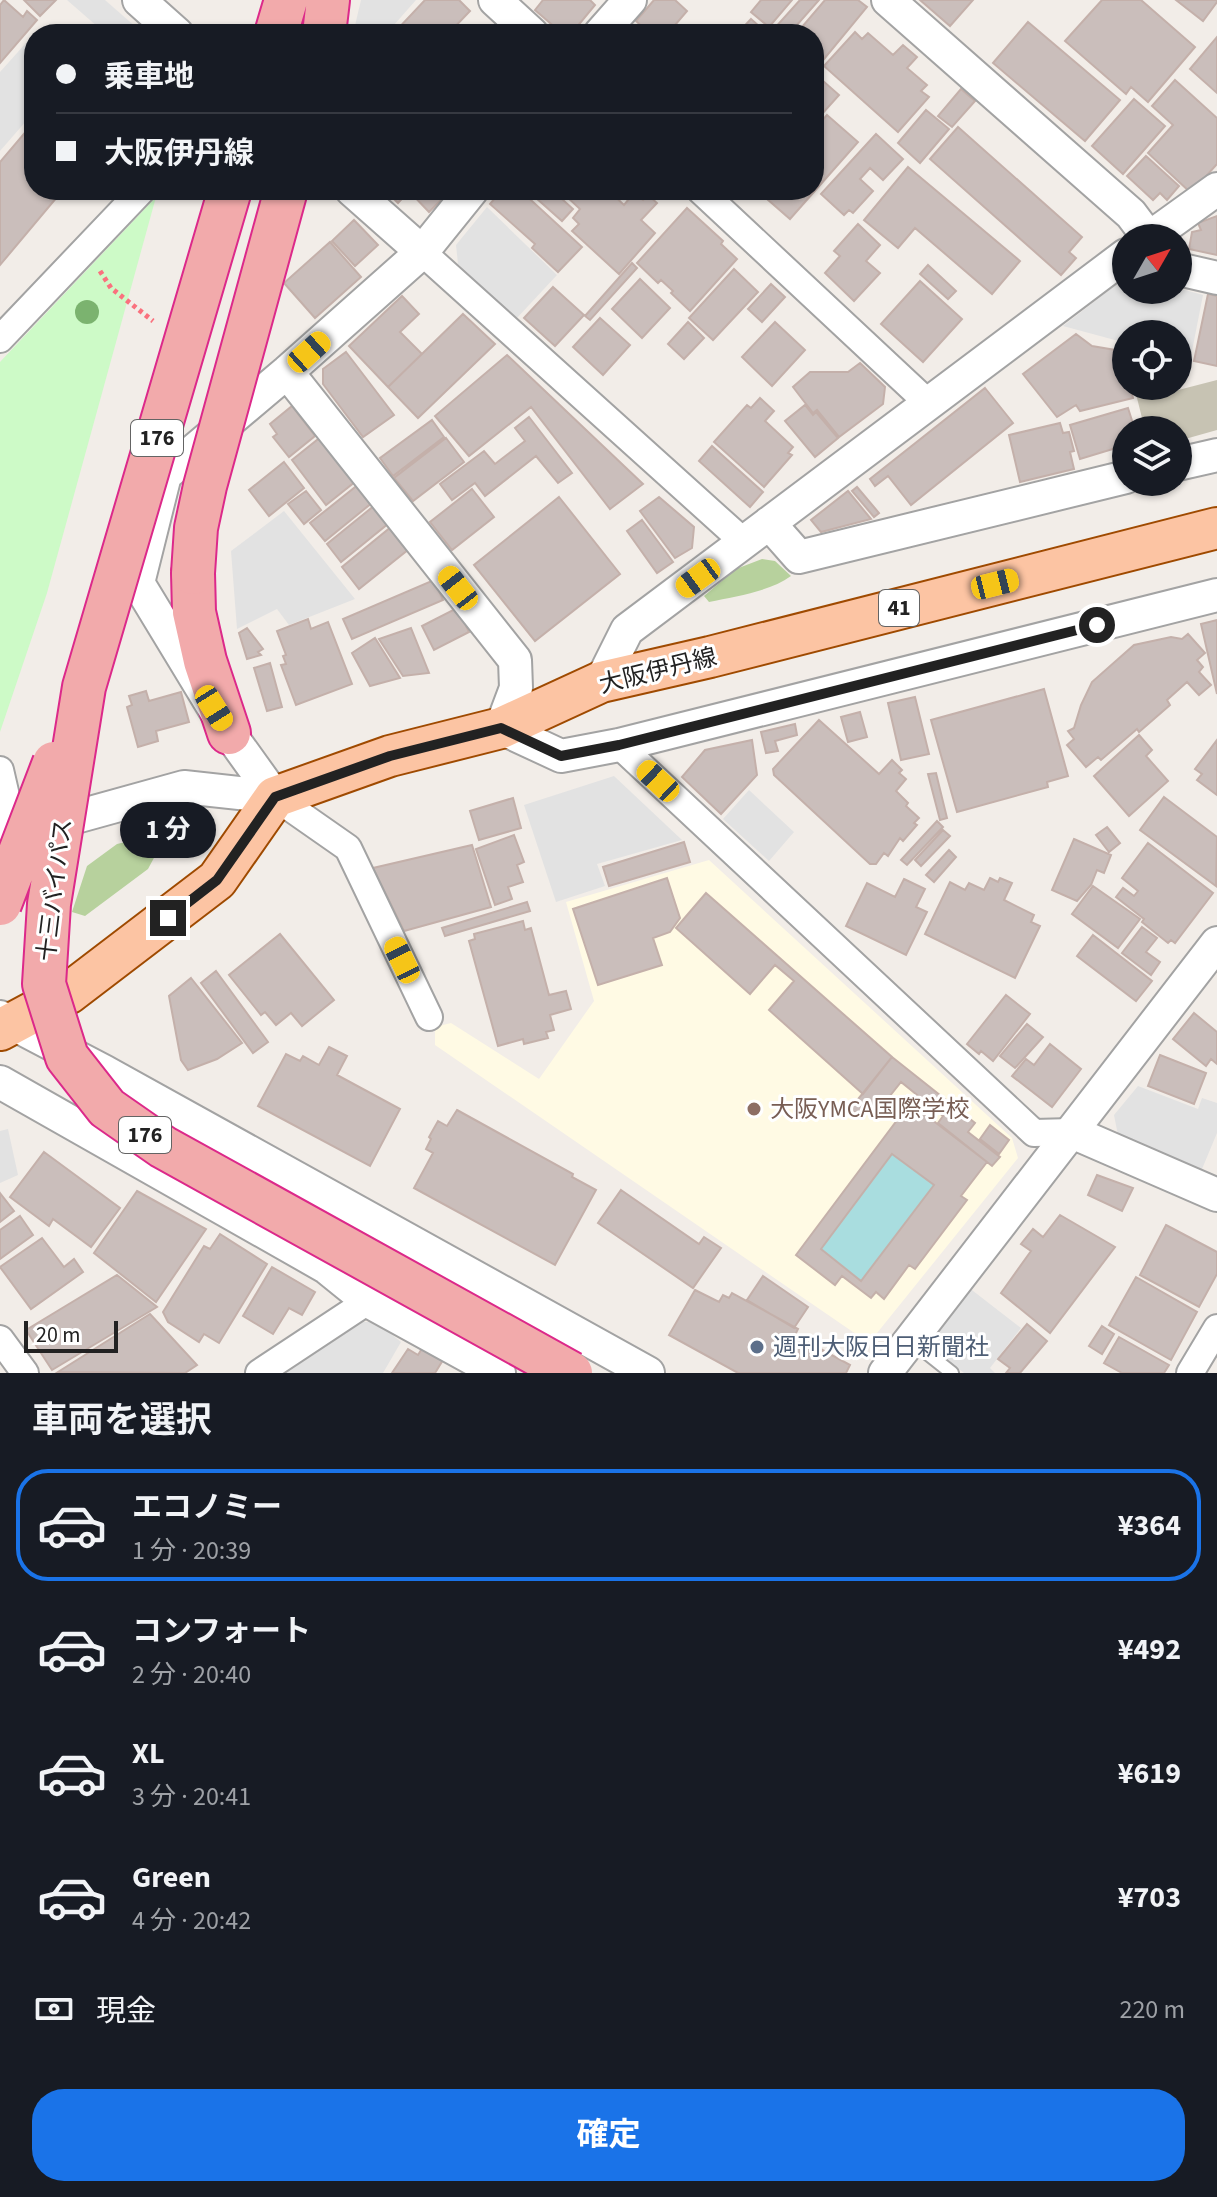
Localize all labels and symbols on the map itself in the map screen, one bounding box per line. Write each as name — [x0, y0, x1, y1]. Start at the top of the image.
north arrow — [1112, 224, 1192, 304]
car — [283, 327, 335, 377]
road number: 176 — [131, 420, 183, 456]
car — [672, 554, 724, 602]
car — [434, 562, 482, 614]
car — [969, 567, 1021, 601]
road number: 41 — [879, 590, 919, 626]
route start — [1079, 607, 1115, 643]
street label: 大阪伊丹線 — [596, 640, 720, 702]
car — [191, 681, 237, 735]
car — [632, 756, 684, 806]
callout: 1 分 — [120, 802, 216, 858]
street label: 十三バイパス — [29, 817, 81, 963]
route end — [150, 900, 186, 936]
car — [381, 933, 423, 987]
place label: 大阪YMCA国際学校 — [770, 1092, 970, 1127]
marker: 大阪YMCA国際学校 — [745, 1100, 763, 1118]
road number: 176 — [119, 1117, 171, 1153]
scale bar — [24, 1317, 118, 1353]
place label: 週刊大阪日日新聞社 — [773, 1330, 989, 1365]
marker: 週刊大阪日日新聞社 — [748, 1338, 766, 1356]

